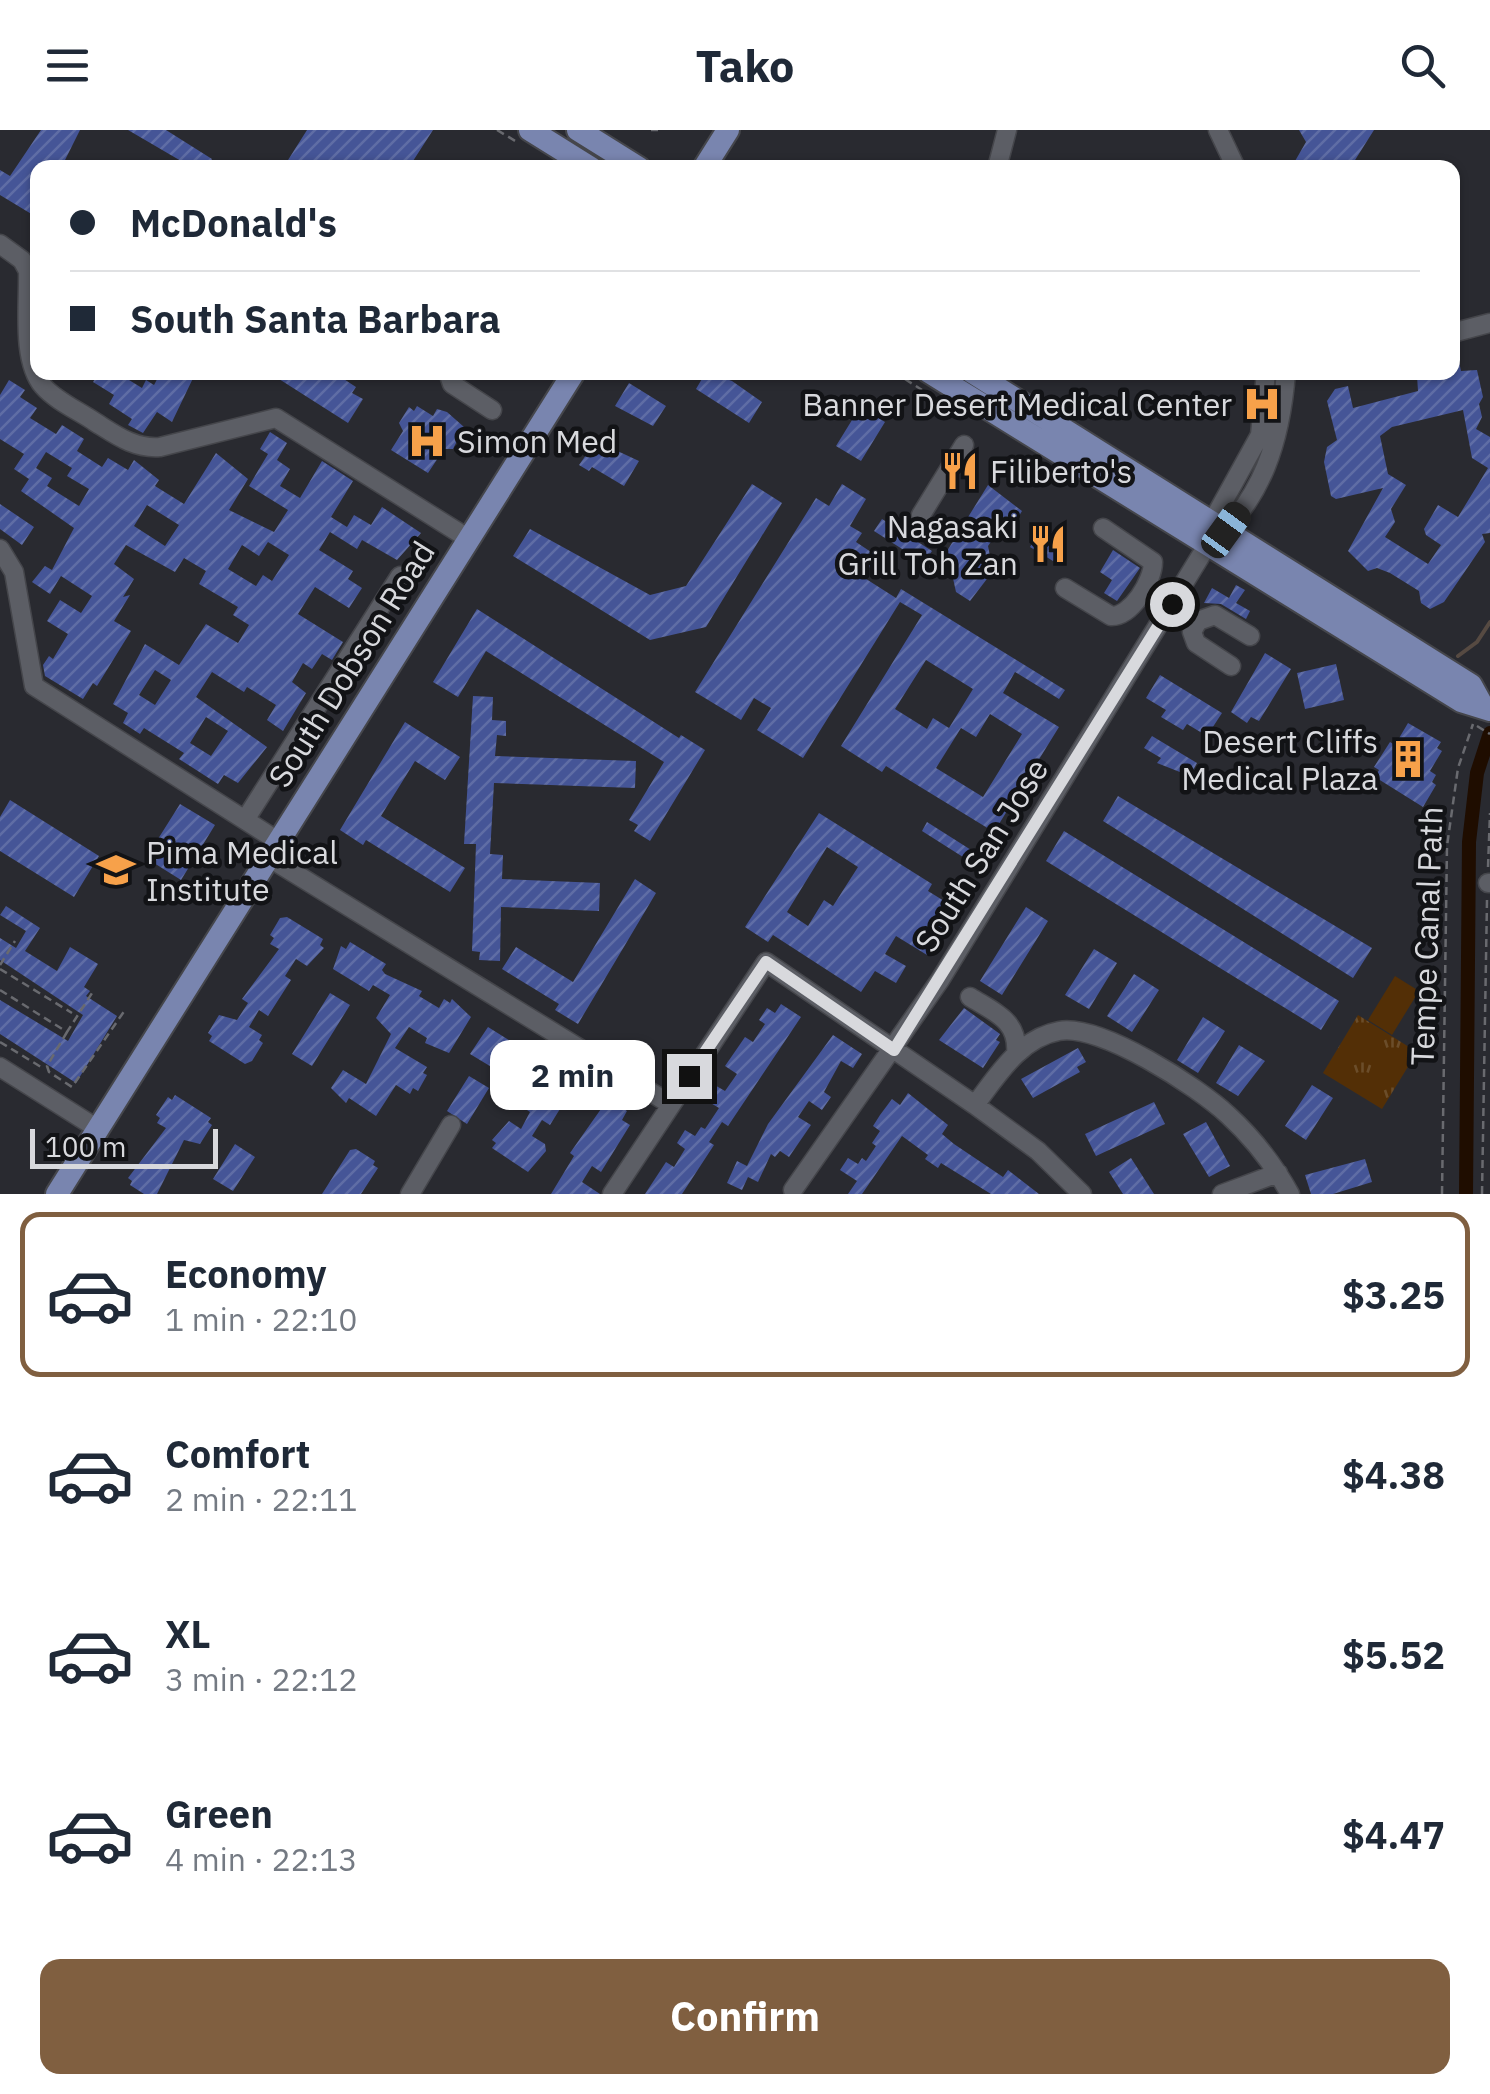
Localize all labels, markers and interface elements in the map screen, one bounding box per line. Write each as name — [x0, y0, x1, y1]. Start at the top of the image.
text: Tako — [696, 36, 794, 94]
icon: menu — [40, 38, 95, 93]
icon: search — [1395, 38, 1450, 93]
text: McDonald's — [130, 198, 337, 247]
text: South Santa Barbara — [130, 294, 501, 343]
place label: Banner Desert Medical Center — [802, 383, 1232, 425]
hospital icon: Banner Desert Medical Center — [1241, 383, 1283, 425]
hospital icon: Simon Med — [406, 420, 448, 462]
place label: Simon Med — [457, 420, 617, 462]
restaurant icon: Filiberto's — [939, 450, 981, 492]
place label: Filiberto's — [990, 450, 1132, 492]
car — [1196, 497, 1256, 563]
place label: Nagasaki Grill Toh Zan — [838, 505, 1018, 584]
restaurant icon: Nagasaki Grill Toh Zan — [1027, 523, 1069, 565]
street label: South Dobson Road — [258, 533, 444, 795]
route start — [1150, 582, 1195, 627]
place label: Desert Cliffs Medical Plaza — [1181, 720, 1378, 799]
building icon: Desert Cliffs Medical Plaza — [1387, 738, 1429, 780]
street label: South San Jose — [905, 750, 1057, 960]
street label: Tempe Canal Path — [1400, 806, 1452, 1066]
place label: Pima Medical Institute — [146, 831, 338, 910]
school or university icon: Pima Medical Institute — [95, 849, 137, 891]
callout: 2 min — [489, 1041, 654, 1111]
text: 2 min — [531, 1054, 614, 1096]
route end — [667, 1054, 712, 1099]
scale bar — [30, 1124, 218, 1168]
text: 100 m — [45, 1128, 126, 1165]
text: Economy — [165, 1249, 327, 1298]
icon: car — [45, 1250, 135, 1340]
text: $3.25 — [1342, 1270, 1445, 1319]
text: 1 min · 22:10 — [165, 1298, 358, 1340]
text: Comfort — [165, 1429, 310, 1478]
icon: car — [45, 1430, 135, 1520]
text: $4.38 — [1342, 1450, 1445, 1499]
text: 2 min · 22:11 — [165, 1478, 358, 1520]
text: XL — [165, 1609, 211, 1658]
icon: car — [45, 1610, 135, 1700]
text: $5.52 — [1342, 1630, 1445, 1679]
text: 3 min · 22:12 — [165, 1658, 358, 1700]
text: Green — [165, 1789, 273, 1838]
icon: car — [45, 1790, 135, 1880]
text: $4.47 — [1342, 1810, 1445, 1859]
text: 4 min · 22:13 — [165, 1838, 358, 1880]
button: Confirm — [40, 1959, 1450, 2074]

